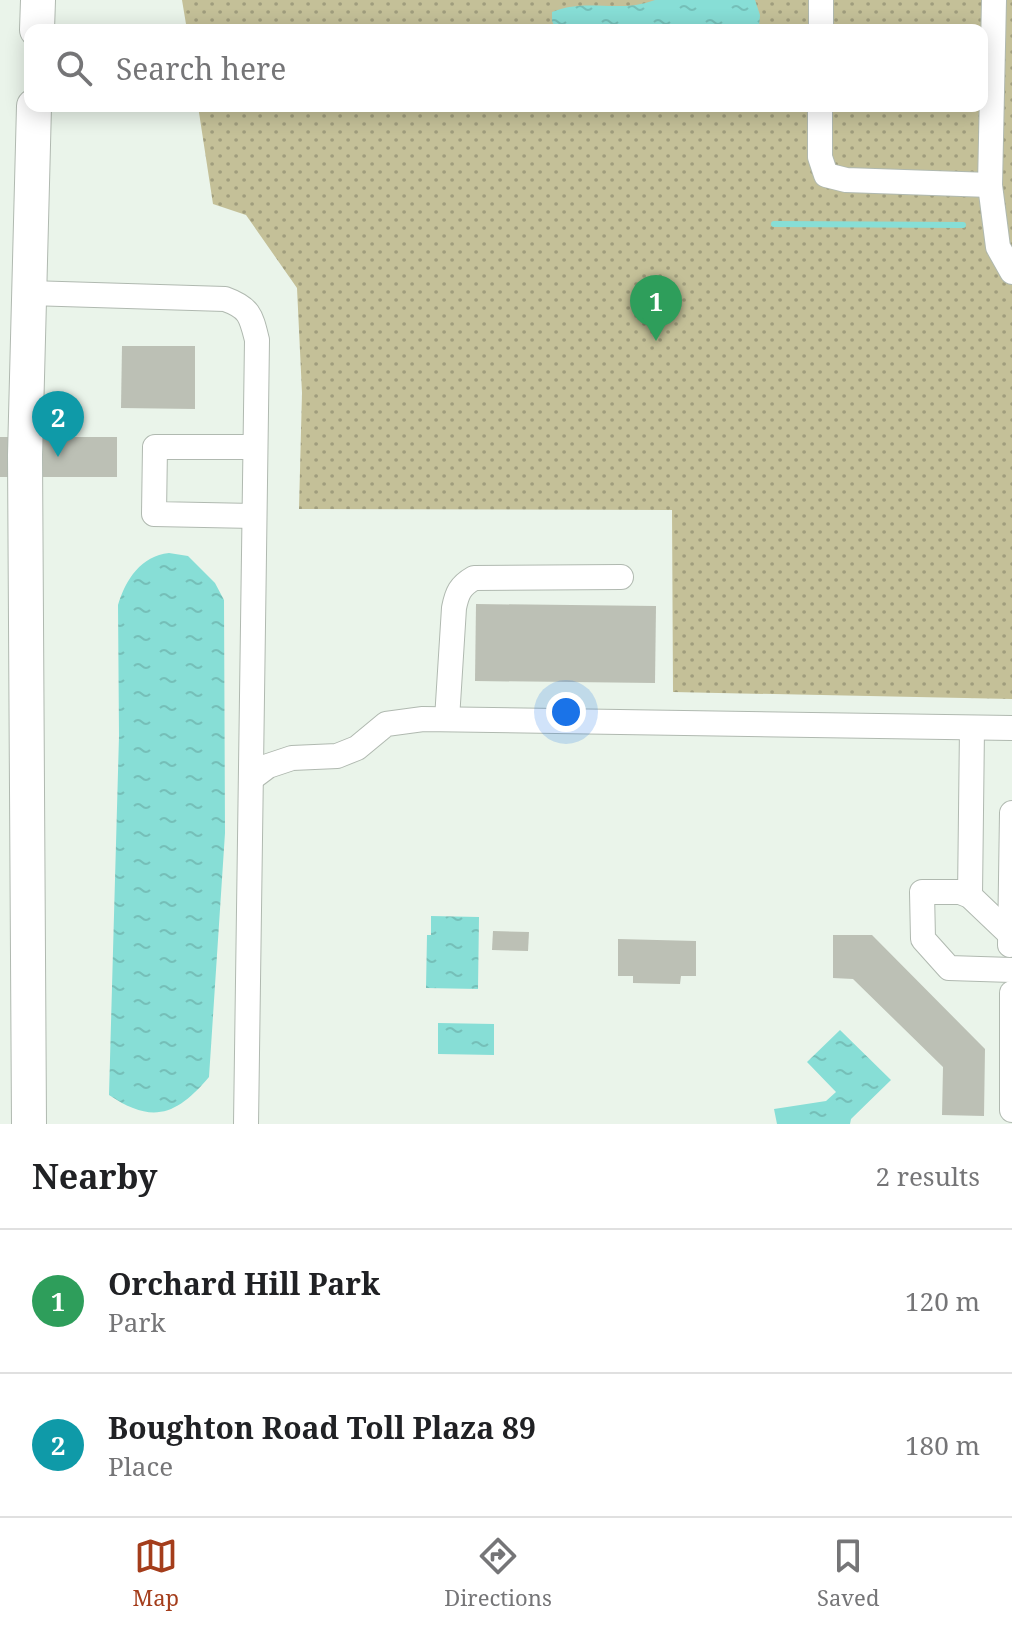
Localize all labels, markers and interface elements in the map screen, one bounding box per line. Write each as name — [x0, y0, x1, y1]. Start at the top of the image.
search box — [24, 24, 988, 112]
icon: search — [52, 46, 96, 90]
text: Search here — [116, 48, 286, 89]
pin: 1 — [630, 275, 682, 341]
pin: 2 — [32, 391, 84, 457]
your location — [546, 692, 586, 732]
text: Nearby — [32, 1153, 158, 1199]
text: 2 results — [875, 1158, 980, 1194]
text: Orchard Hill Park — [108, 1263, 380, 1304]
text: 1 — [51, 1283, 65, 1319]
text: 120 m — [905, 1283, 980, 1319]
text: Park — [108, 1304, 166, 1340]
text: Boughton Road Toll Plaza 89 — [108, 1407, 536, 1448]
text: 2 — [51, 1427, 65, 1463]
text: 180 m — [905, 1427, 980, 1463]
text: Place — [108, 1448, 173, 1484]
tab: Map — [133, 1534, 179, 1612]
tab: Directions — [444, 1534, 552, 1612]
tab: Saved — [817, 1534, 879, 1612]

